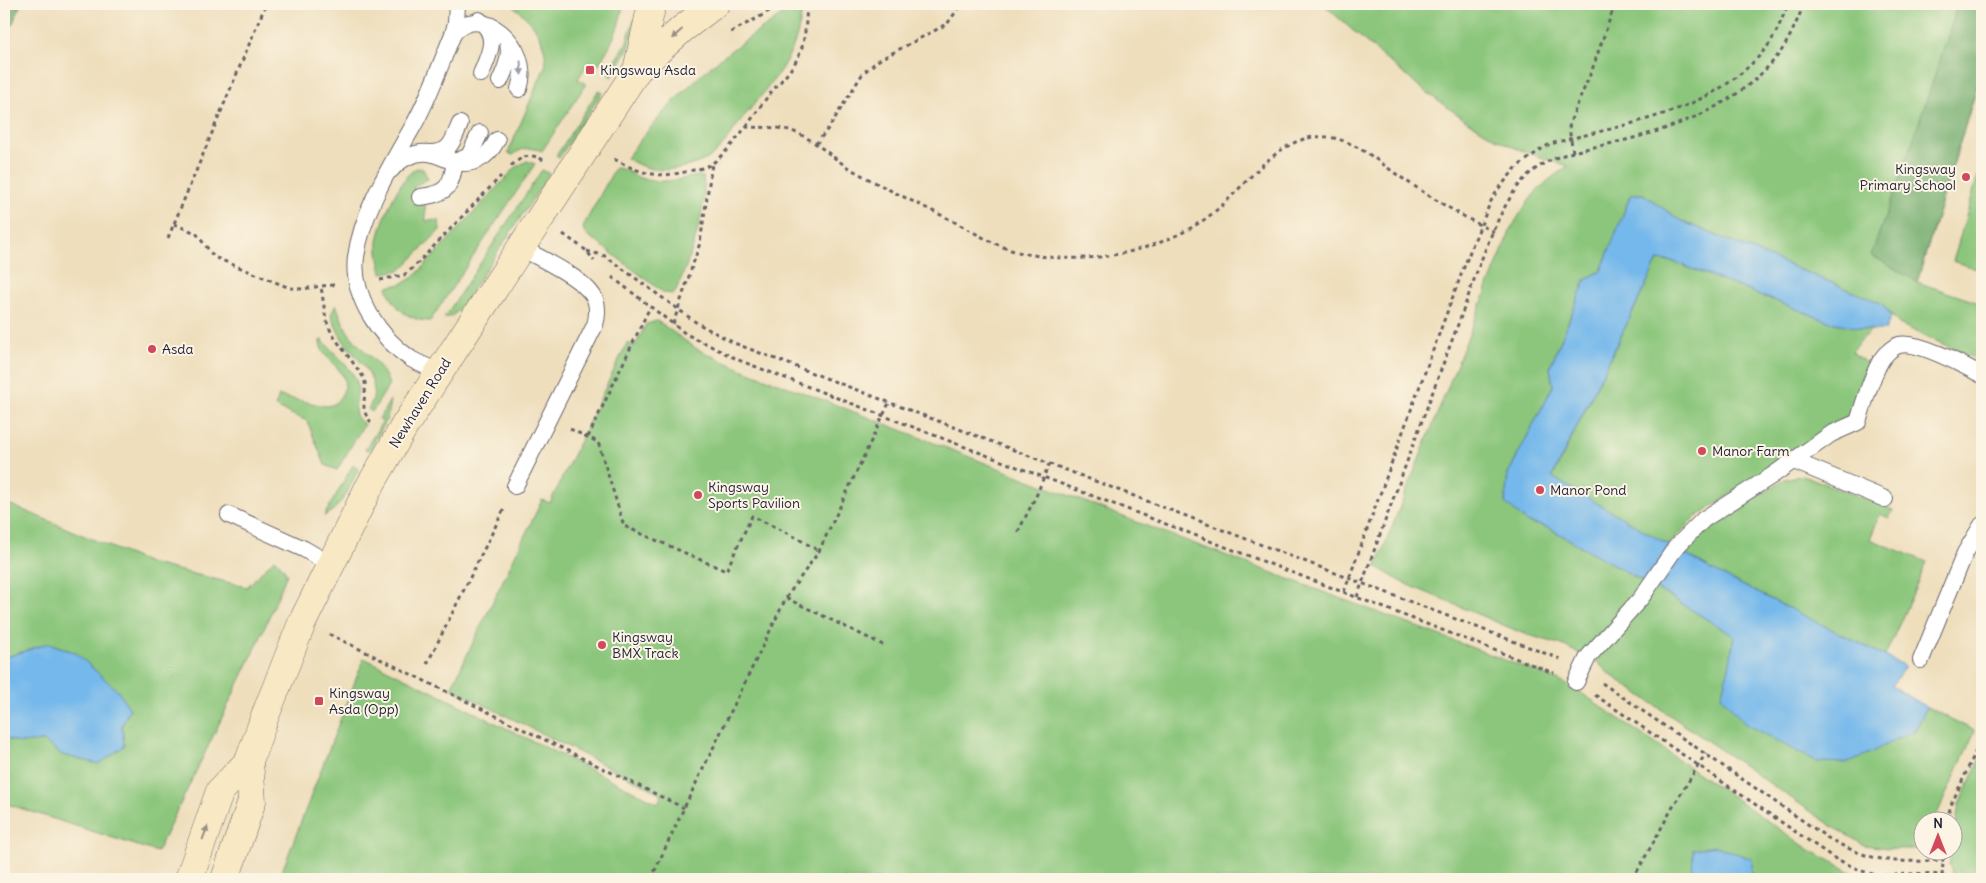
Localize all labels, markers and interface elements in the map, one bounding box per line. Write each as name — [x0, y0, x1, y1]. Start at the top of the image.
one-way arrow — [671, 28, 683, 40]
one-way arrow — [517, 61, 525, 77]
place label: Kingsway Asda — [600, 61, 696, 79]
marker: Kingsway Asda — [584, 64, 596, 76]
place label: Kingsway Primary School — [1860, 160, 1956, 194]
marker: Kingsway Primary School — [1960, 171, 1972, 183]
place label: Asda — [162, 340, 194, 358]
marker: Asda — [146, 343, 158, 355]
street label: Newhaven Road — [385, 355, 455, 451]
place label: Manor Farm — [1712, 442, 1790, 460]
marker: Manor Farm — [1696, 445, 1708, 457]
place label: Kingsway Sports Pavilion — [708, 478, 800, 512]
place label: Manor Pond — [1550, 481, 1627, 499]
marker: Manor Pond — [1534, 484, 1546, 496]
marker: Kingsway Sports Pavilion — [692, 489, 704, 501]
place label: Kingsway BMX Track — [612, 628, 679, 662]
marker: Kingsway BMX Track — [596, 639, 608, 651]
place label: Kingsway Asda (Opp) — [329, 684, 398, 718]
marker: Kingsway Asda (Opp) — [313, 695, 325, 707]
north arrow — [1914, 810, 1964, 860]
text: N — [1933, 814, 1943, 832]
one-way arrow — [201, 825, 209, 840]

